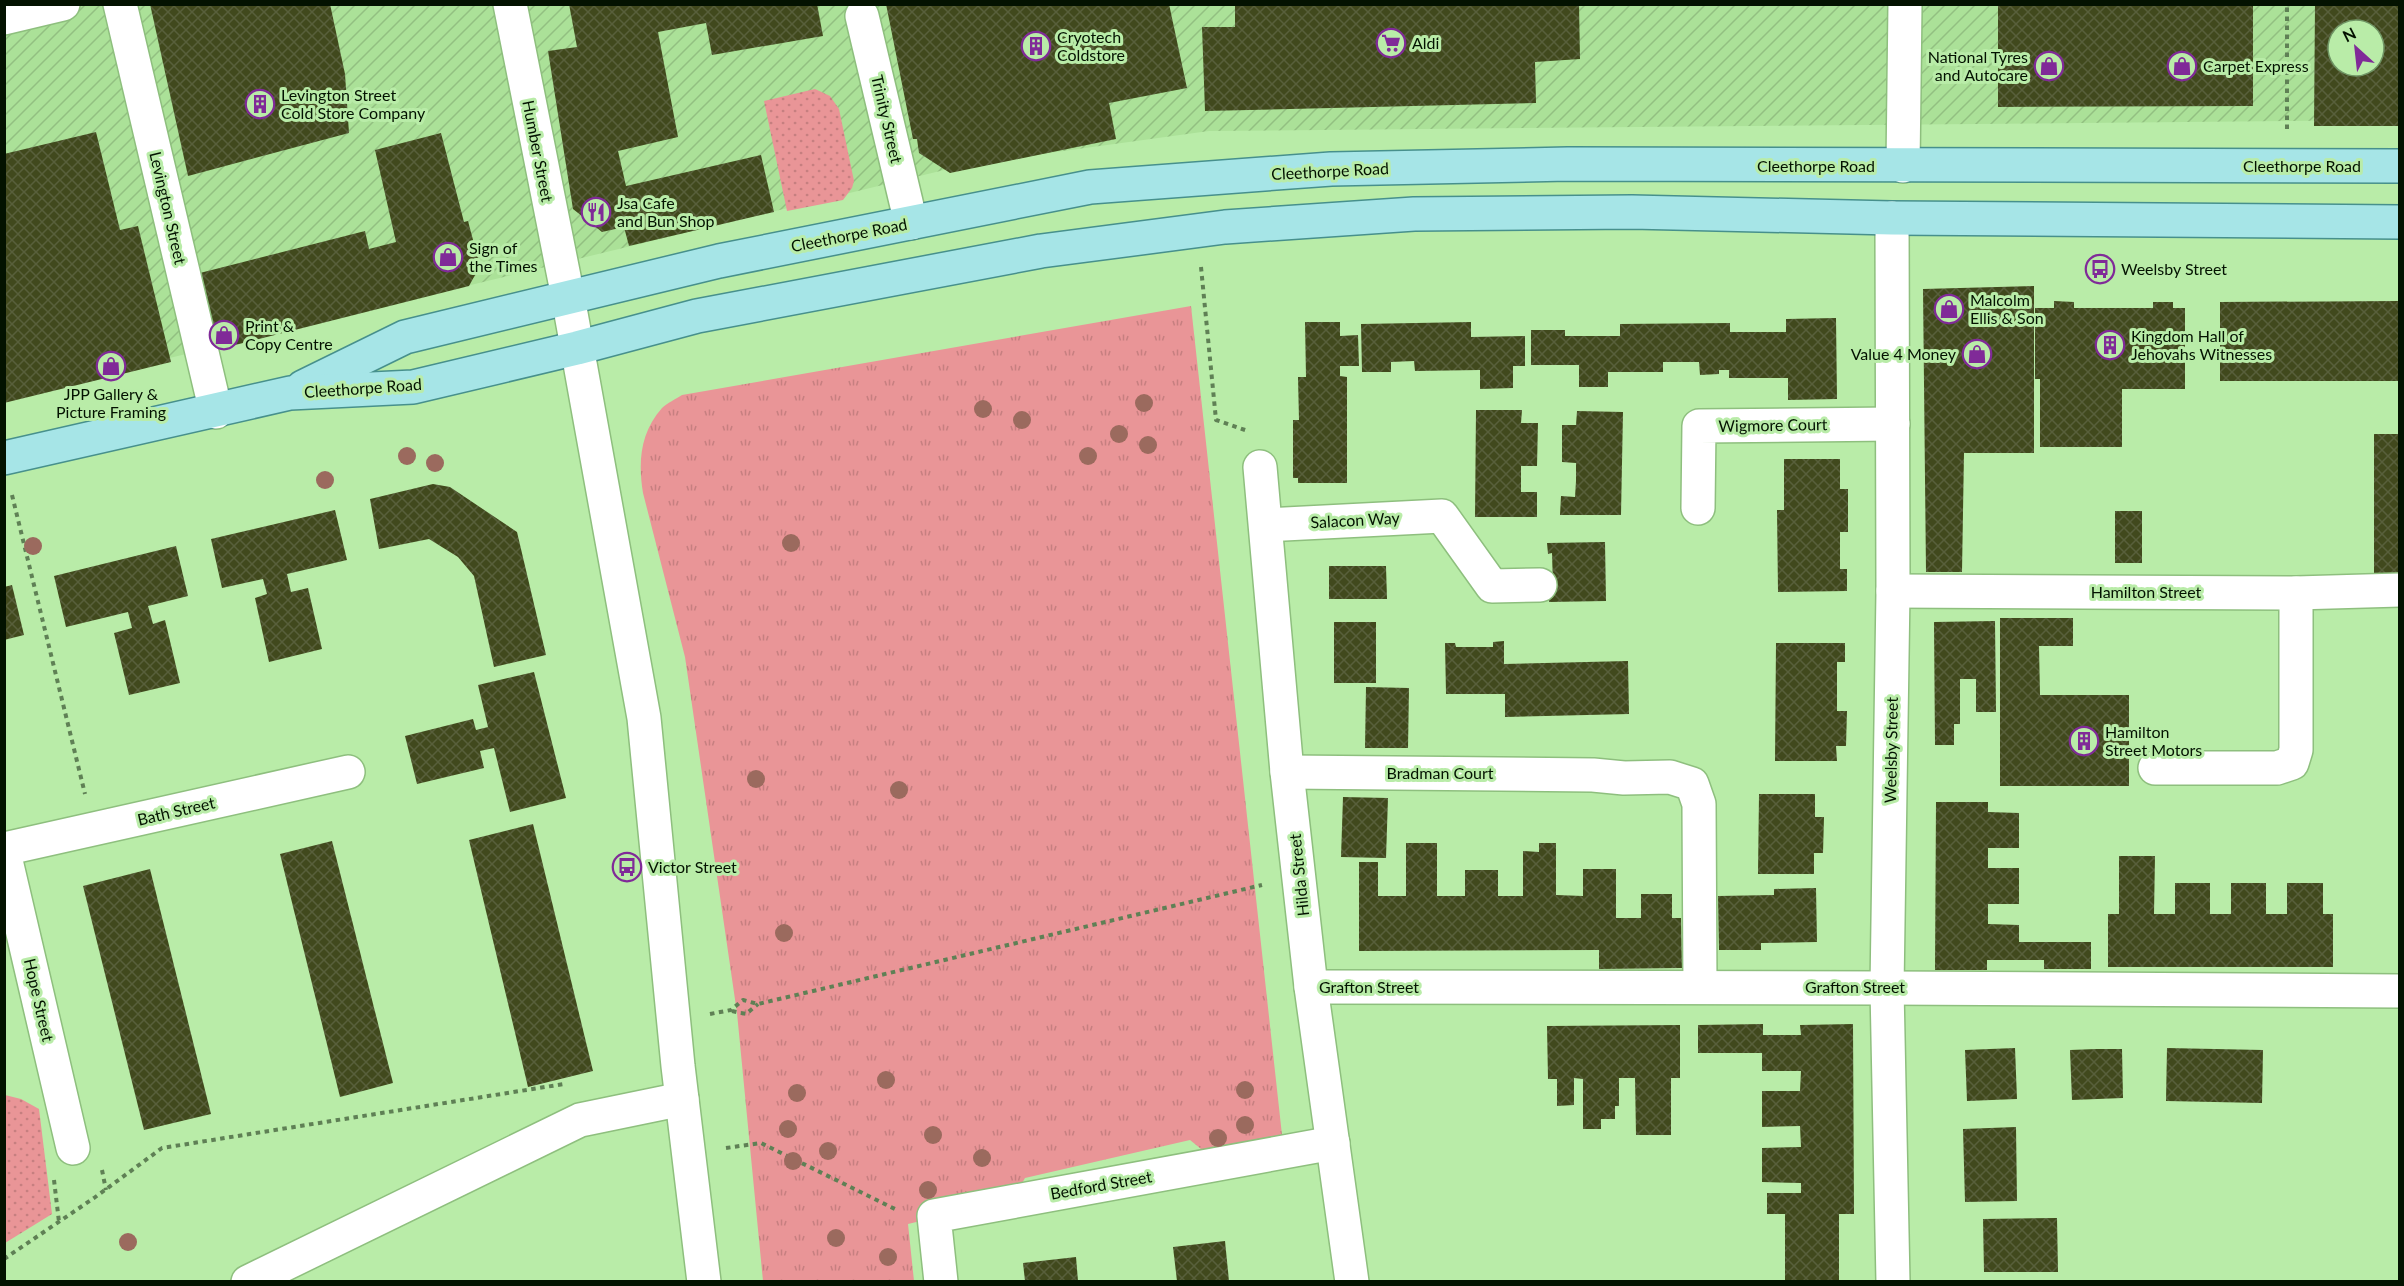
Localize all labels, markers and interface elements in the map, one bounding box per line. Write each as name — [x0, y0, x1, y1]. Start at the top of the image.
north arrow — [2326, 18, 2386, 78]
text: N — [2339, 23, 2359, 45]
place label: Cryotech Coldstore — [1057, 27, 1125, 64]
supermarket icon: Aldi — [1375, 27, 1407, 59]
building icon: Cryotech Coldstore — [1020, 30, 1052, 62]
place label: Aldi — [1412, 33, 1439, 52]
place label: National Tyres and Autocare — [1928, 47, 2028, 84]
shop icon: National Tyres and Autocare — [2033, 50, 2065, 82]
shop icon: Carpet Express — [2166, 50, 2198, 82]
place label: Carpet Express — [2203, 56, 2309, 75]
street label: Trinity Street — [868, 73, 907, 165]
place label: Levington Street Cold Store Company — [281, 85, 426, 122]
building icon: Levington Street Cold Store Company — [244, 88, 276, 120]
street label: Humber Street — [519, 98, 558, 204]
street label: Levington Street — [146, 150, 191, 266]
street label: Cleethorpe Road — [1757, 156, 1875, 175]
street label: Cleethorpe Road — [2243, 156, 2361, 175]
street label: Cleethorpe Road — [1271, 158, 1389, 183]
place label: Jsa Cafe and Bun Shop — [617, 193, 715, 230]
restaurant icon: Jsa Cafe and Bun Shop — [580, 196, 612, 228]
street label: Cleethorpe Road — [789, 214, 909, 255]
place label: Sign of the Times — [469, 238, 538, 275]
shop icon: Sign of the Times — [432, 241, 464, 273]
bus stop icon: Weelsby Street — [2084, 253, 2116, 285]
place label: Weelsby Street — [2121, 259, 2227, 278]
place label: Malcolm Ellis & Son — [1970, 290, 2044, 327]
shop icon: Malcolm Ellis & Son — [1933, 293, 1965, 325]
place label: Print & Copy Centre — [245, 316, 333, 353]
shop icon: Print & Copy Centre — [208, 319, 240, 351]
place label: Kingdom Hall of Jehovahs Witnesses — [2131, 326, 2272, 363]
building icon: Kingdom Hall of Jehovahs Witnesses — [2094, 329, 2126, 361]
shop icon: Value 4 Money — [1961, 338, 1993, 370]
place label: Value 4 Money — [1851, 344, 1957, 363]
shop icon: JPP Gallery & Picture Framing — [95, 350, 127, 382]
street label: Cleethorpe Road — [304, 374, 422, 401]
place label: JPP Gallery & Picture Framing — [56, 384, 166, 421]
street label: Wigmore Court — [1718, 414, 1828, 435]
street label: Salacon Way — [1310, 508, 1401, 531]
street label: Hamilton Street — [2091, 582, 2202, 601]
street label: Weelsby Street — [1880, 697, 1901, 803]
place label: Hamilton Street Motors — [2105, 722, 2202, 759]
building icon: Hamilton Street Motors — [2068, 725, 2100, 757]
street label: Bradman Court — [1387, 763, 1494, 782]
street label: Bath Street — [135, 792, 217, 829]
street label: Hilda Street — [1285, 833, 1312, 917]
bus stop icon: Victor Street — [611, 851, 643, 883]
place label: Victor Street — [648, 857, 737, 876]
street label: Hope Street — [21, 956, 58, 1044]
street label: Grafton Street — [1319, 977, 1419, 996]
street label: Grafton Street — [1805, 977, 1905, 996]
street label: Bedford Street — [1049, 1166, 1153, 1203]

